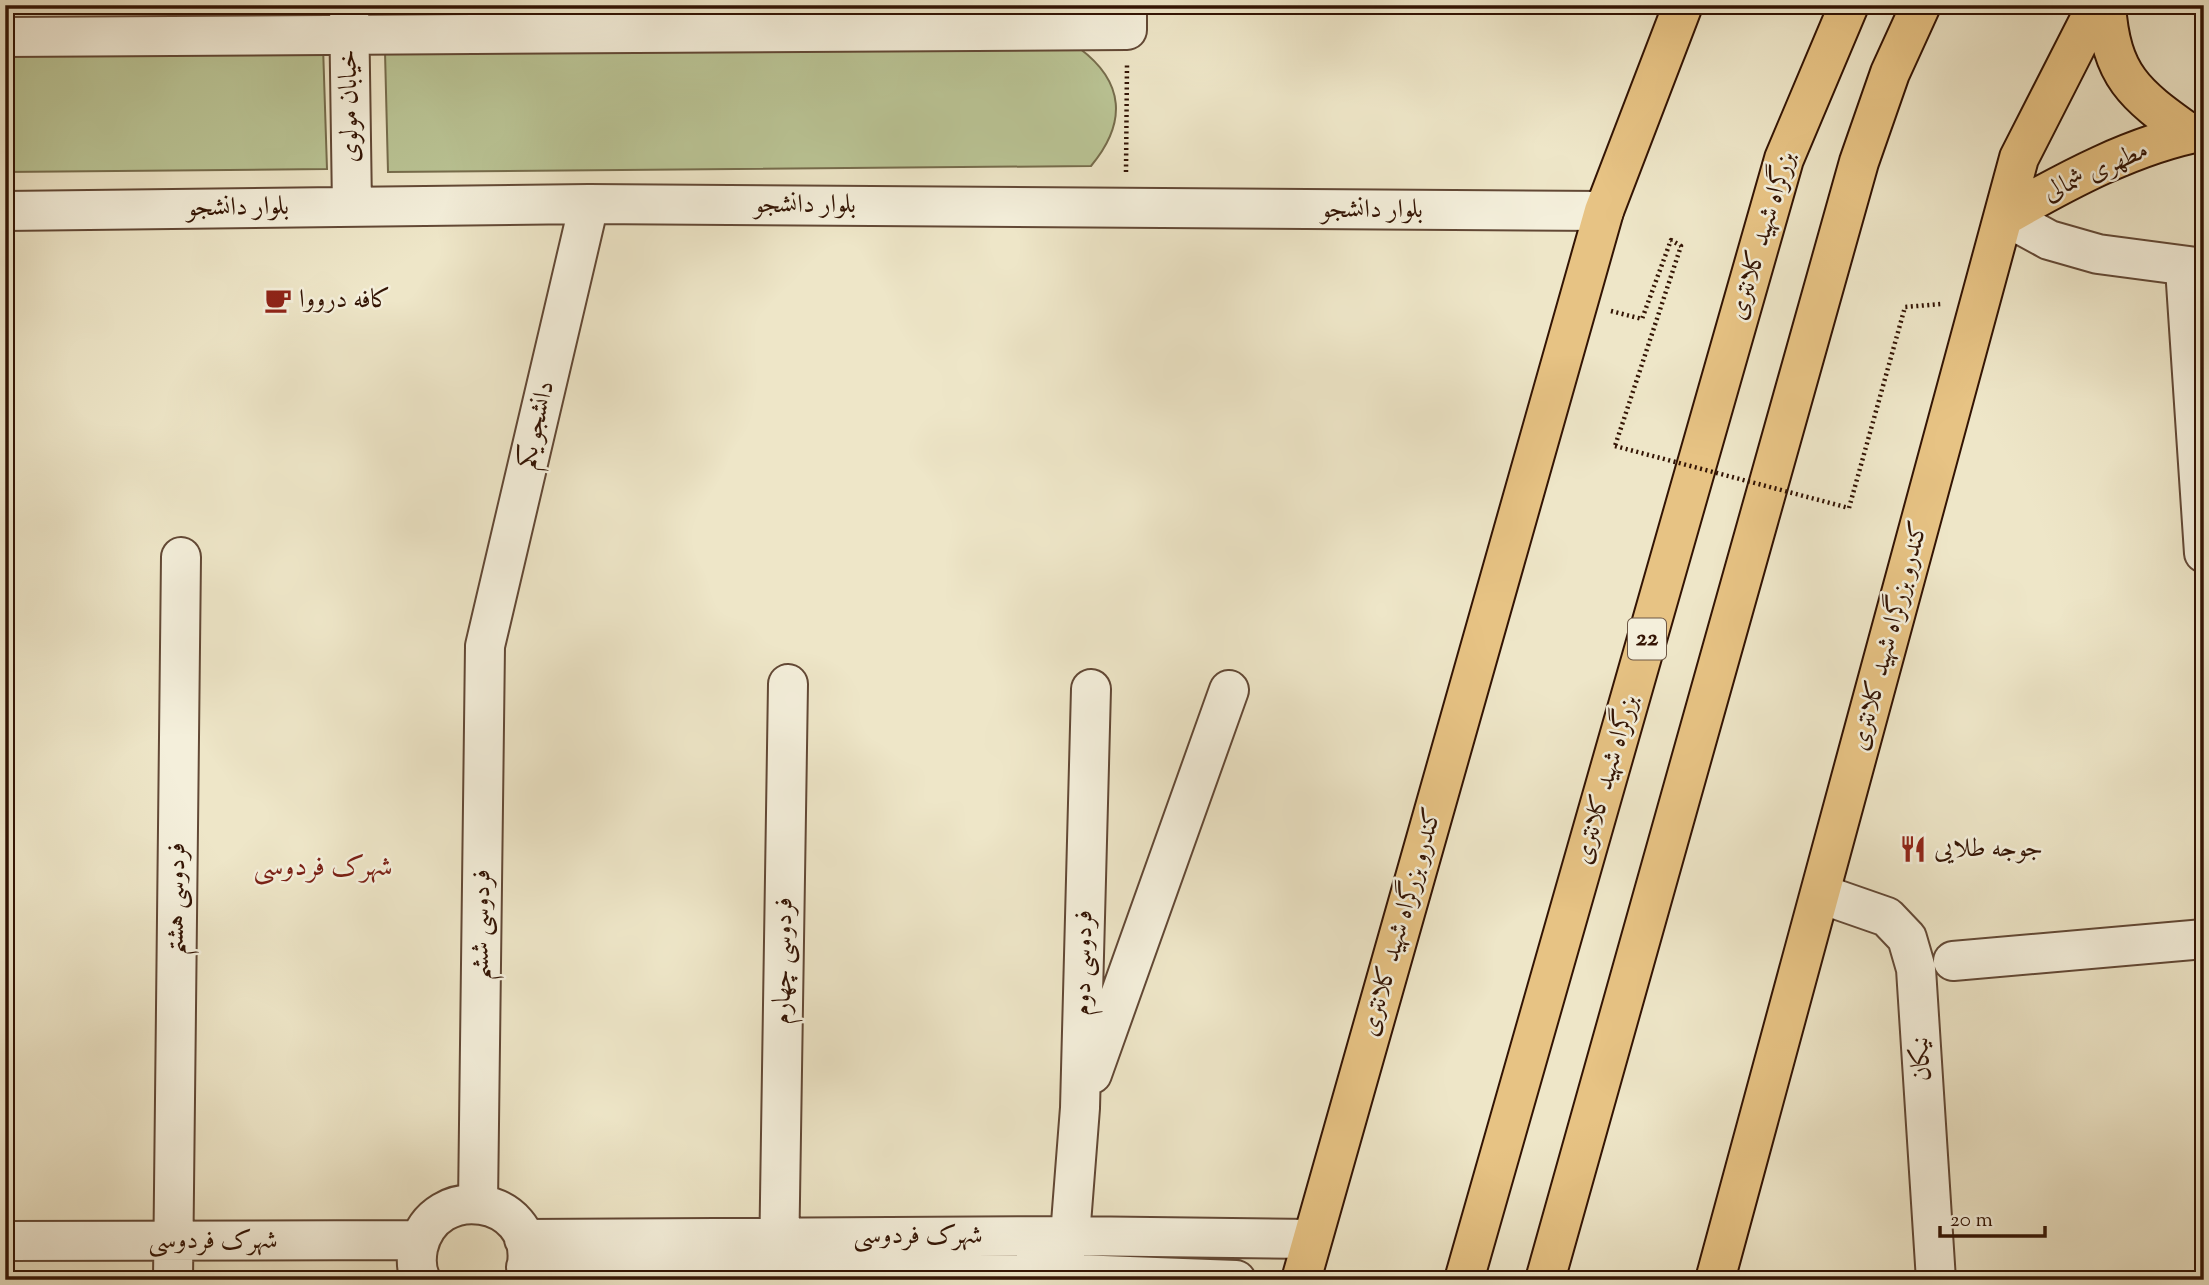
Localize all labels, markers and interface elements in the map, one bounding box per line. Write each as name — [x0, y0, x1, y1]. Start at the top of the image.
street label: خیابان مولوی — [331, 49, 369, 163]
street label: مطهری شمالی — [2037, 132, 2155, 212]
street label: بزرگراه شهید کلانتری — [1719, 147, 1806, 325]
street label: بلوار دانشجو — [751, 187, 856, 224]
street label: بلوار دانشجو — [184, 189, 289, 227]
street label: بلوار دانشجو — [1318, 192, 1423, 229]
place label: کافه درووا — [299, 282, 391, 319]
cafe icon: کافه درووا — [263, 285, 293, 315]
street label: دانشجو یکم — [509, 377, 569, 473]
street label: کندرو بزرگراه شهید کلانتری — [1841, 517, 1938, 755]
road number: 22 — [1628, 618, 1666, 660]
street label: بزرگراه شهید کلانتری — [1564, 690, 1649, 869]
street label: کندرو بزرگراه شهید کلانتری — [1351, 803, 1452, 1041]
place label: جوجه طلایی — [1934, 831, 2043, 868]
restaurant icon: جوجه طلایی — [1898, 834, 1928, 864]
street label: فردوسی هشتم — [158, 842, 201, 956]
district label: شهرک فردوسی — [253, 848, 393, 888]
street label: فردوسی ششم — [463, 869, 506, 981]
street label: فردوسی چهارم — [764, 897, 806, 1025]
street label: فردوسی دوم — [1065, 910, 1105, 1016]
street label: نیکان — [1902, 1035, 1942, 1083]
scale bar — [1940, 1194, 2044, 1238]
text: 20 m — [1950, 1206, 1993, 1236]
street label: شهرک فردوسی — [853, 1218, 983, 1255]
street label: شهرک فردوسی — [148, 1223, 278, 1260]

